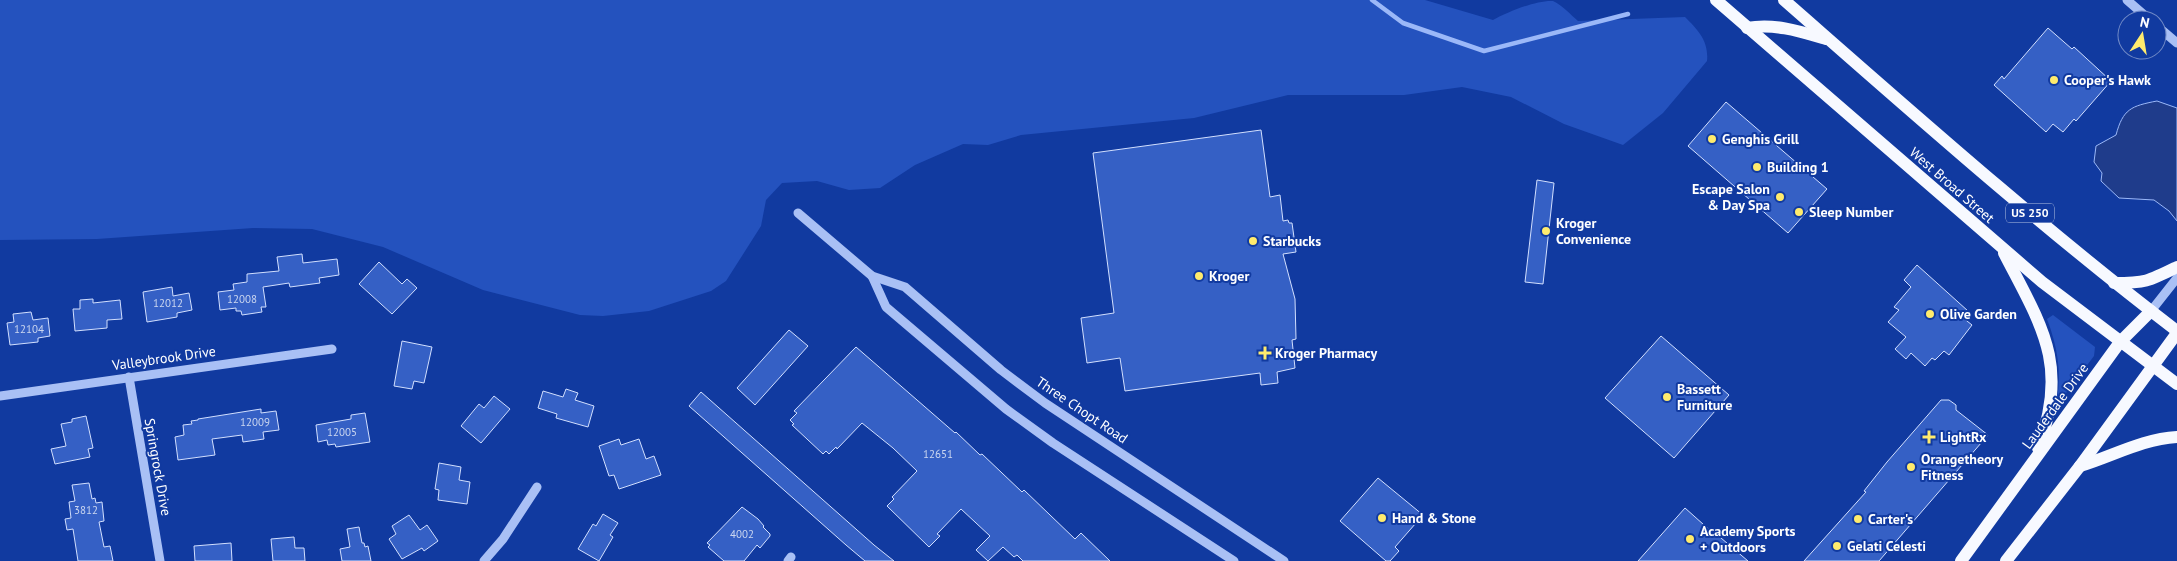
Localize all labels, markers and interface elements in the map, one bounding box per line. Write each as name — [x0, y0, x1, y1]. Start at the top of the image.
north arrow — [2117, 10, 2167, 60]
text: N — [2138, 13, 2151, 32]
place label: Cooper's Hawk — [2064, 71, 2151, 89]
marker: Cooper's Hawk — [2048, 74, 2060, 86]
place label: Genghis Grill — [1722, 130, 1800, 148]
marker: Genghis Grill — [1706, 133, 1718, 145]
street label: West Broad Street — [1906, 143, 1998, 227]
place label: Building 1 — [1767, 158, 1829, 176]
marker: Building 1 — [1751, 161, 1763, 173]
place label: Escape Salon & Day Spa — [1692, 180, 1770, 214]
marker: Escape Salon & Day Spa — [1774, 191, 1786, 203]
place label: Sleep Number — [1809, 203, 1893, 221]
road number: US 250 — [2006, 204, 2054, 222]
marker: Sleep Number — [1793, 206, 1805, 218]
place label: Kroger Convenience — [1556, 214, 1631, 248]
marker: Kroger Convenience — [1540, 225, 1552, 237]
place label: Starbucks — [1263, 232, 1321, 250]
marker: Starbucks — [1247, 235, 1259, 247]
place label: Kroger — [1209, 267, 1249, 285]
marker: Kroger — [1193, 270, 1205, 282]
house number: 12008 — [227, 292, 257, 306]
house number: 12012 — [153, 296, 183, 310]
place label: Olive Garden — [1940, 305, 2017, 323]
marker: Olive Garden — [1924, 308, 1936, 320]
house number: 12104 — [14, 322, 44, 336]
street label: Valleybrook Drive — [110, 342, 217, 374]
place label: Kroger Pharmacy — [1275, 344, 1377, 362]
marker: Kroger Pharmacy — [1259, 347, 1271, 359]
street label: Lauderdale Drive — [2018, 360, 2092, 452]
street label: Three Chopt Road — [1033, 373, 1131, 447]
place label: Bassett Furniture — [1677, 380, 1732, 414]
marker: Bassett Furniture — [1661, 391, 1673, 403]
house number: 12009 — [240, 415, 270, 429]
street label: Springrock Drive — [141, 417, 175, 517]
house number: 12005 — [327, 425, 357, 439]
place label: LightRx — [1940, 428, 1987, 446]
marker: LightRx — [1922, 430, 1936, 444]
house number: 12651 — [923, 447, 953, 461]
place label: Orangetheory Fitness — [1921, 450, 2003, 484]
marker: Orangetheory Fitness — [1905, 461, 1917, 473]
house number: 3812 — [74, 503, 98, 517]
place label: Hand & Stone — [1392, 509, 1476, 527]
place label: Carter's — [1868, 510, 1913, 528]
marker: Hand & Stone — [1376, 512, 1388, 524]
marker: Carter's — [1852, 513, 1864, 525]
place label: Academy Sports + Outdoors — [1700, 522, 1796, 556]
house number: 4002 — [730, 527, 754, 541]
marker: Academy Sports + Outdoors — [1684, 533, 1696, 545]
place label: Gelati Celesti — [1847, 537, 1926, 555]
marker: Gelati Celesti — [1831, 540, 1843, 552]

